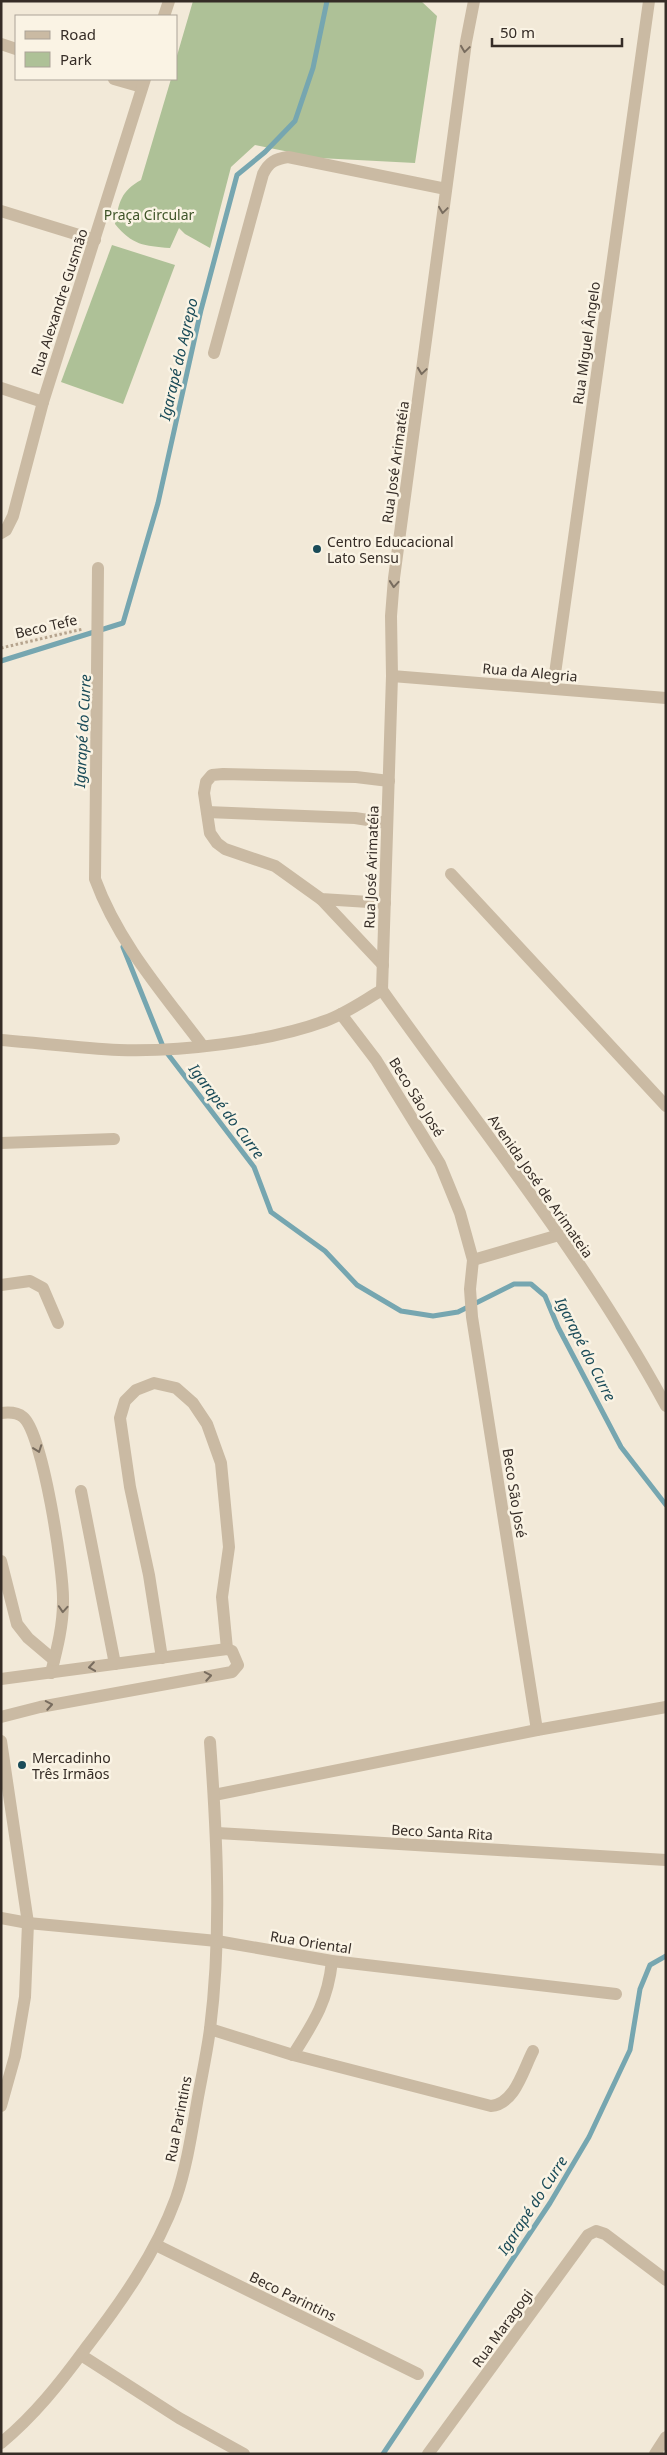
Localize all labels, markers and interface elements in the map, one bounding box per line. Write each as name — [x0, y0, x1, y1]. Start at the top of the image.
legend — [15, 15, 178, 80]
scale bar — [492, 15, 622, 47]
text: 50 m — [500, 22, 535, 42]
text: Road — [60, 24, 96, 44]
one-way arrow — [460, 45, 471, 53]
text: Park — [60, 49, 92, 69]
park label: Praça Circular — [104, 205, 195, 224]
one-way arrow — [439, 206, 449, 215]
street label: Rua Alexandre Gusmão — [26, 226, 92, 378]
street label: Rua Miguel Ângelo — [568, 280, 604, 406]
water label: Igarapé do Agrepo — [154, 296, 202, 423]
one-way arrow — [417, 368, 428, 376]
street label: Rua José Arimatéia — [377, 400, 413, 524]
place label: Centro Educacional Lato Sensu — [327, 532, 454, 567]
marker: Centro Educacional Lato Sensu — [311, 543, 323, 555]
one-way arrow — [389, 581, 400, 589]
street label: Beco Tefe — [13, 610, 79, 642]
street label: Rua da Alegria — [482, 658, 578, 686]
water label: Igarapé do Curre — [69, 673, 95, 789]
street label: Rua José Arimatéia — [359, 805, 383, 929]
street label: Beco São José — [385, 1054, 449, 1140]
water label: Igarapé do Curre — [184, 1059, 270, 1163]
street label: Avenida José de Arimateia — [484, 1111, 598, 1261]
water label: Igarapé do Curre — [551, 1293, 621, 1405]
one-way arrow — [32, 1444, 42, 1453]
street label: Beco São José — [499, 1447, 531, 1539]
one-way arrow — [58, 1606, 69, 1614]
one-way arrow — [88, 1661, 96, 1672]
one-way arrow — [204, 1672, 213, 1682]
one-way arrow — [44, 1701, 53, 1711]
place label: Mercadinho Três Irmãos — [32, 1748, 111, 1783]
marker: Mercadinho Três Irmãos — [16, 1759, 28, 1771]
street label: Beco Santa Rita — [391, 1820, 493, 1844]
street label: Rua Oriental — [269, 1926, 353, 1958]
street label: Rua Parintins — [160, 2074, 196, 2164]
water label: Igarapé do Curre — [492, 2151, 572, 2259]
street label: Beco Parintins — [246, 2267, 340, 2325]
street label: Rua Maragogi — [467, 2285, 537, 2371]

